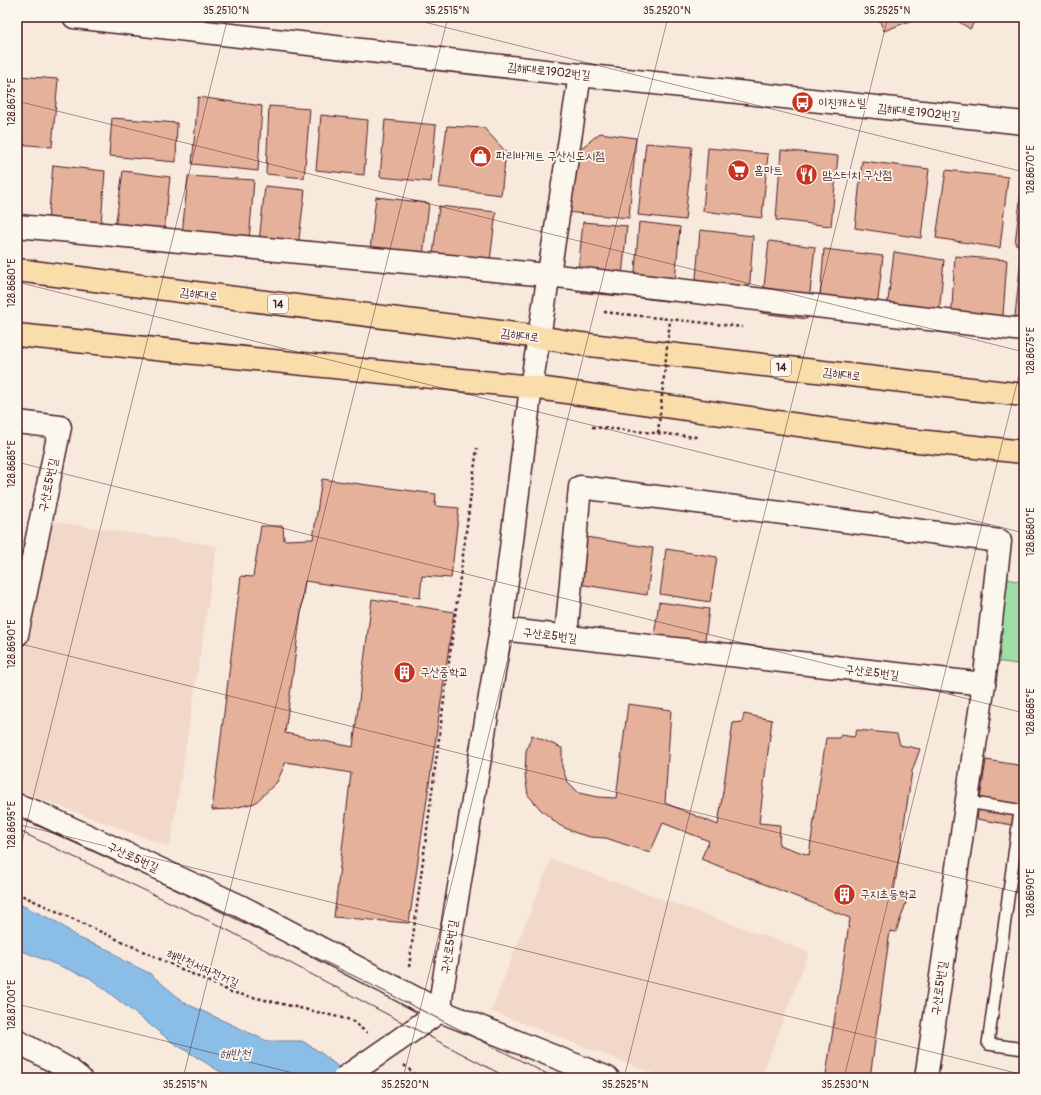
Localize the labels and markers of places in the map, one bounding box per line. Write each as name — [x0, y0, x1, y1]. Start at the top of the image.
bus stop icon: 이진캐스빌 — [789, 90, 815, 116]
place label: 이진캐스빌 — [818, 96, 867, 111]
shop icon: 파리바게트 구산신도시점 — [467, 143, 493, 169]
place label: 파리바게트 구산신도시점 — [496, 149, 605, 164]
supermarket icon: 홈마트 — [726, 157, 752, 183]
restaurant icon: 맘스터치 구산점 — [794, 162, 820, 188]
place label: 홈마트 — [754, 163, 783, 178]
place label: 맘스터치 구산점 — [822, 168, 892, 183]
building icon: 구산중학교 — [391, 659, 417, 685]
place label: 구산중학교 — [420, 665, 468, 680]
building icon: 구지초등학교 — [831, 881, 857, 907]
place label: 구지초등학교 — [860, 887, 918, 902]

